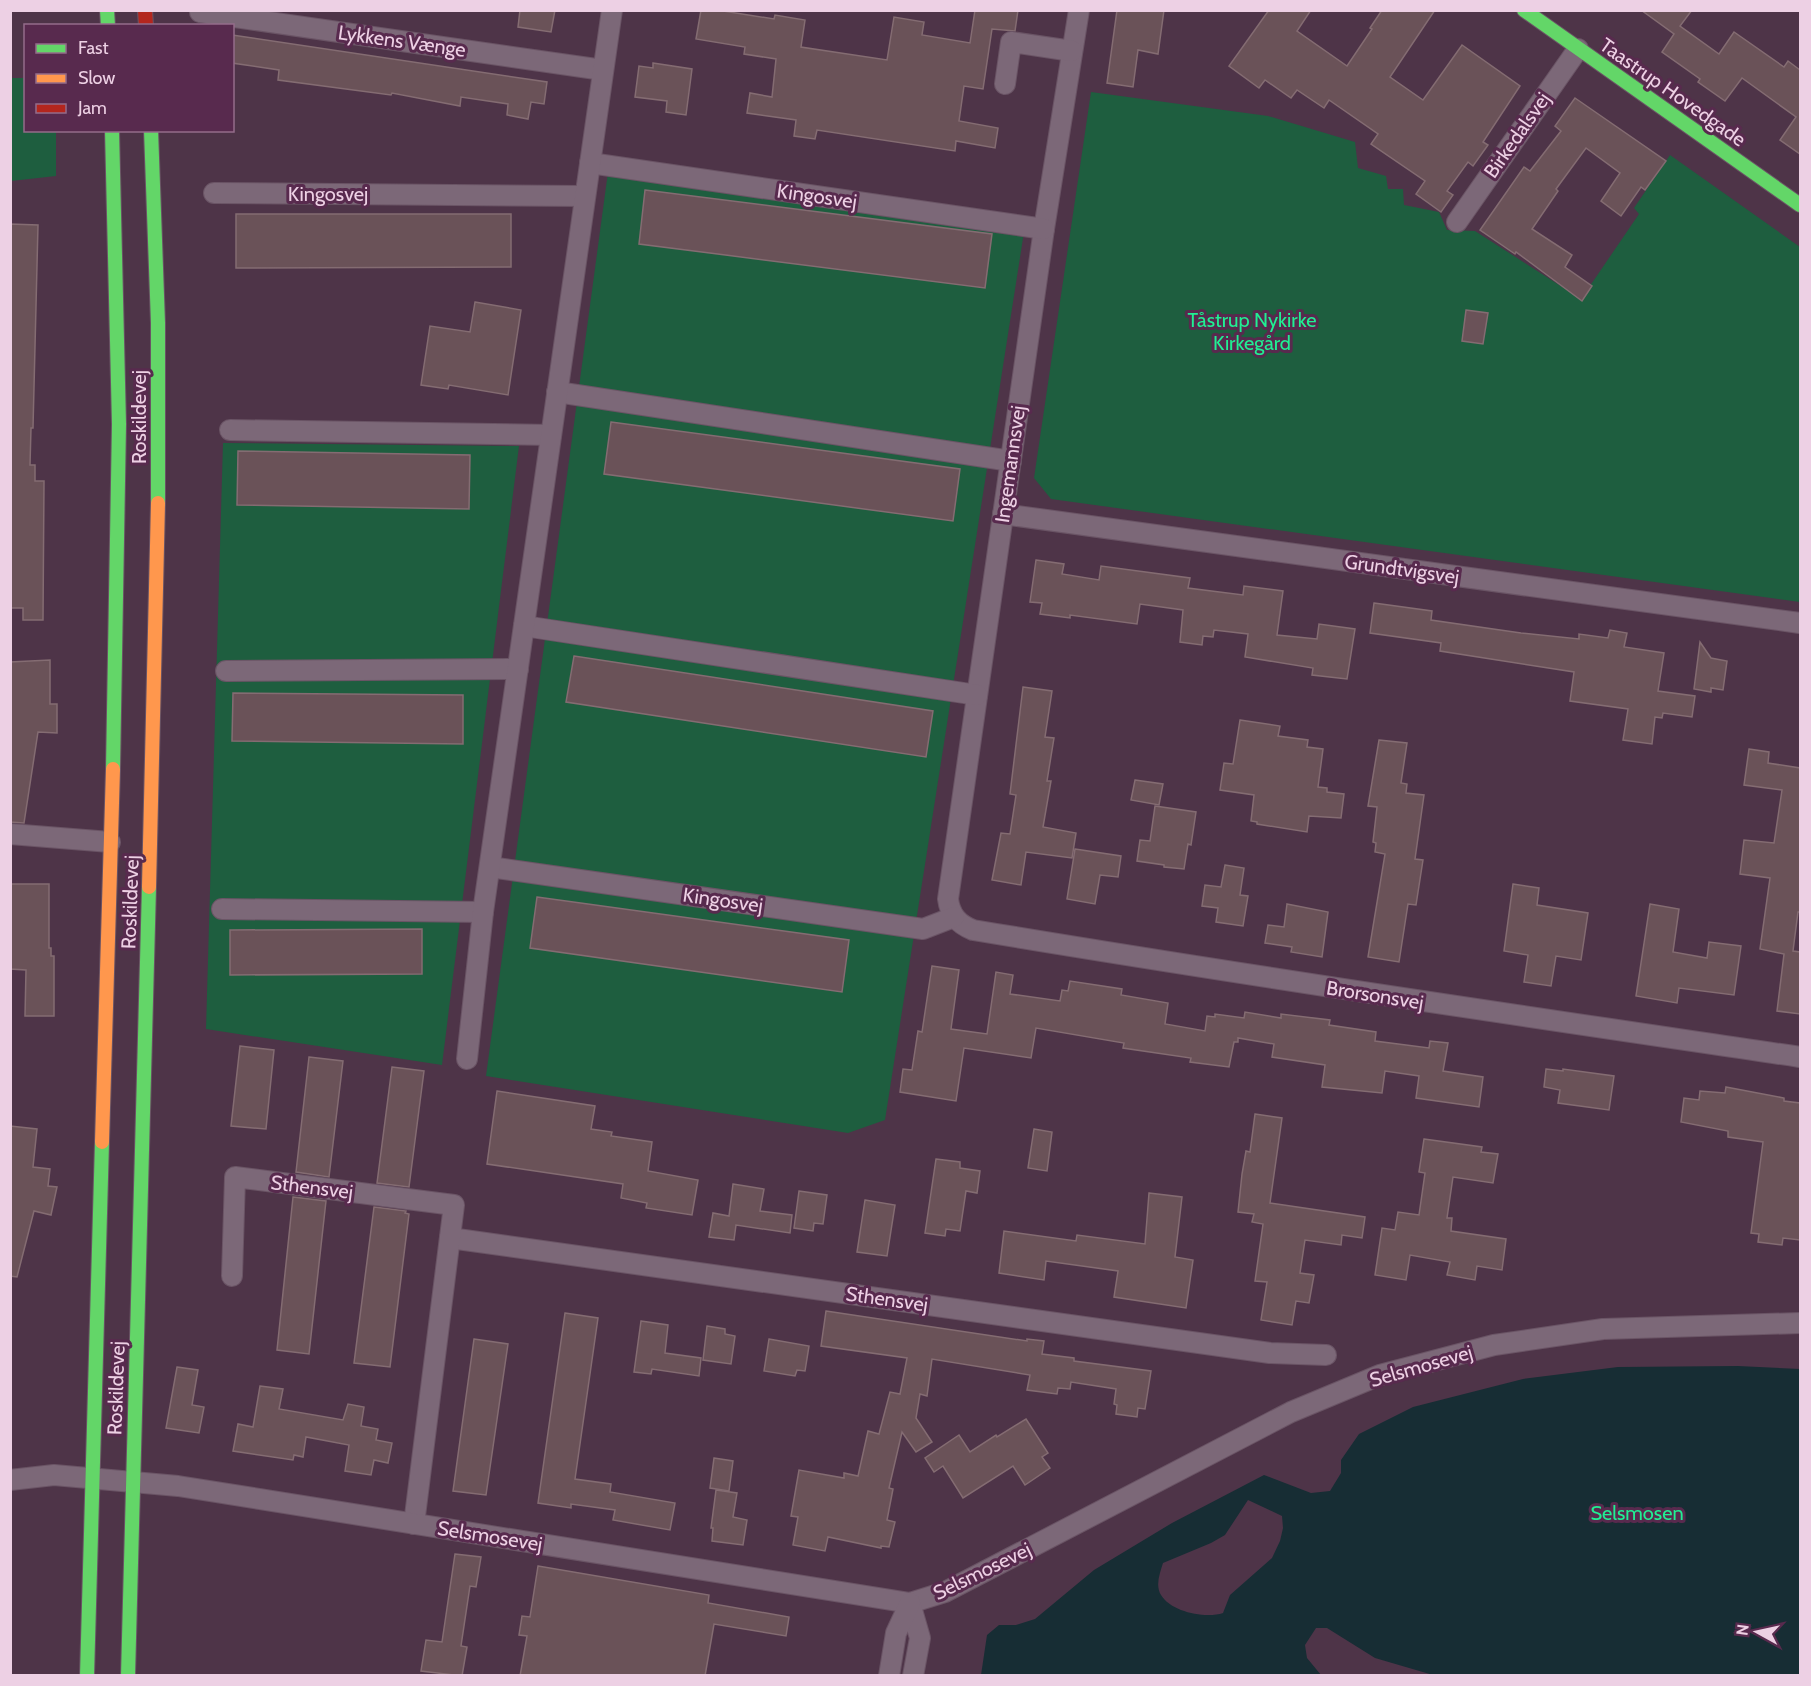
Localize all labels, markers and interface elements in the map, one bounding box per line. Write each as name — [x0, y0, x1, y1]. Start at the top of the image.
street label: Lykkens Vænge — [337, 20, 467, 62]
legend — [24, 24, 234, 132]
street label: Taastrup Hovedgade — [1595, 33, 1751, 151]
text: Fast — [78, 37, 109, 59]
text: Slow — [78, 67, 115, 89]
street label: Birkedalsvej — [1479, 88, 1555, 182]
text: Jam — [77, 97, 107, 119]
street label: Kingosvej — [775, 179, 859, 213]
street label: Kingosvej — [288, 182, 368, 206]
park label: Tåstrup Nykirke Kirkegård — [1188, 308, 1316, 355]
street label: Roskildevej — [127, 370, 151, 464]
street label: Ingemannsvej — [990, 404, 1030, 524]
street label: Grundtvigsvej — [1343, 549, 1461, 589]
street label: Roskildevej — [116, 855, 144, 949]
street label: Kingosvej — [681, 883, 765, 917]
street label: Brorsonsvej — [1325, 975, 1425, 1015]
street label: Sthensvej — [269, 1170, 355, 1204]
street label: Sthensvej — [844, 1281, 930, 1317]
street label: Selsmosevej — [1367, 1340, 1475, 1392]
street label: Roskildevej — [102, 1341, 130, 1435]
park label: Selsmosen — [1590, 1501, 1684, 1525]
street label: Selsmosevej — [436, 1516, 544, 1556]
street label: Selsmosevej — [929, 1537, 1035, 1605]
north arrow — [1727, 1602, 1787, 1662]
text: N — [1732, 1623, 1753, 1637]

